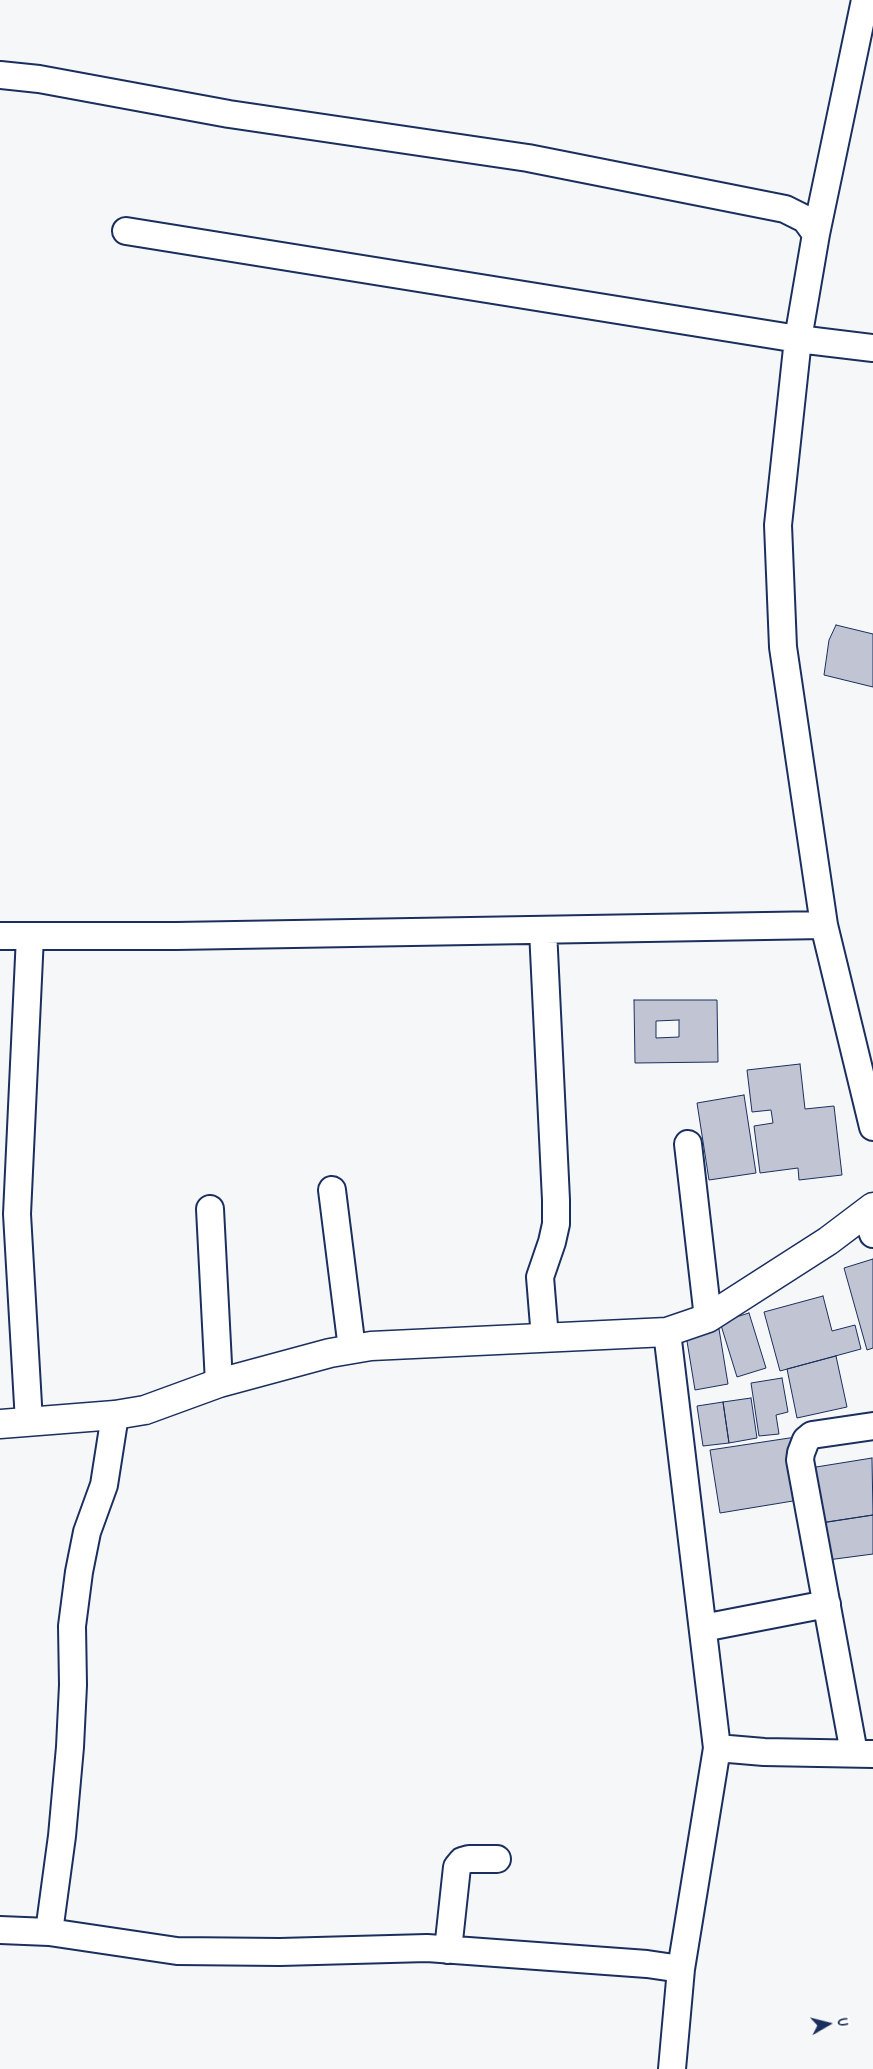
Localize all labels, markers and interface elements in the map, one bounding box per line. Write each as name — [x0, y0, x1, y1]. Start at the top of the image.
north arrow — [803, 1999, 853, 2049]
text: U — [833, 2017, 853, 2027]

